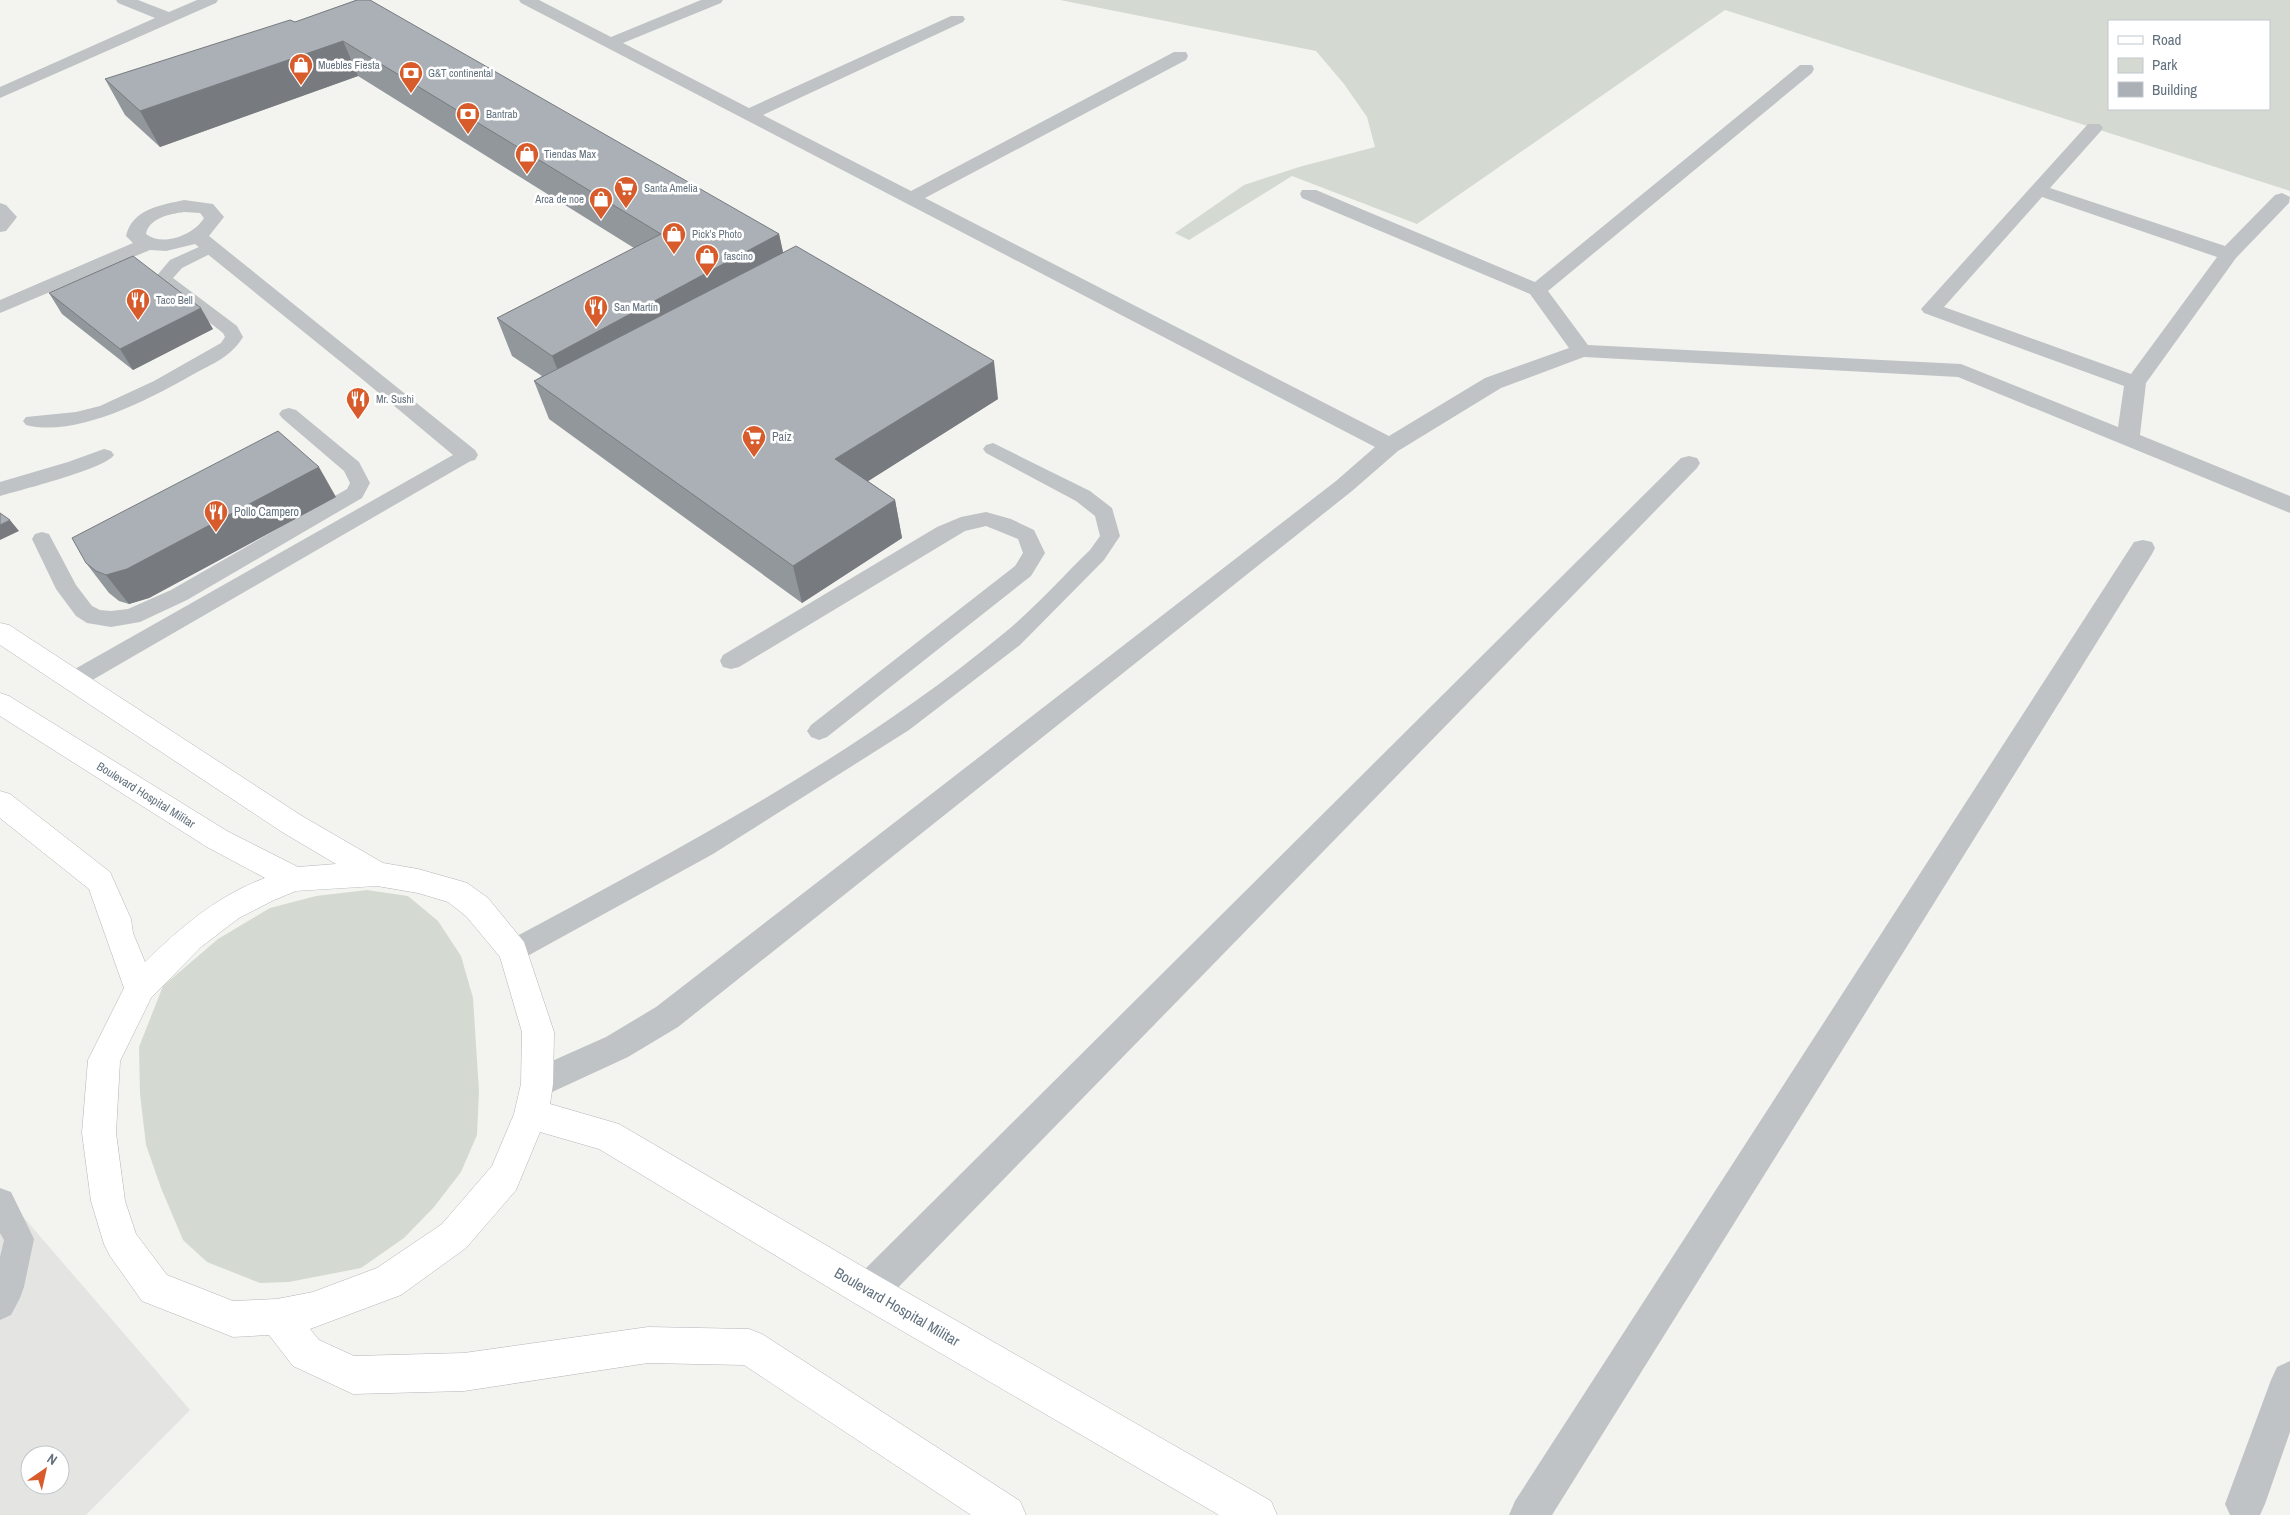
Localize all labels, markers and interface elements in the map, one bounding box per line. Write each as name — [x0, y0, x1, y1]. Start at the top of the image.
legend — [2108, 20, 2270, 110]
text: Road — [2152, 29, 2181, 50]
shop icon: Muebles Fiesta — [288, 52, 314, 86]
text: Park — [2152, 54, 2178, 75]
place label: Muebles Fiesta — [318, 58, 380, 72]
bank icon: G&T continental — [398, 60, 424, 94]
place label: G&T continental — [428, 66, 493, 80]
text: Building — [2152, 79, 2197, 100]
bank icon: Bantrab — [455, 101, 481, 135]
place label: Bantrab — [486, 107, 518, 121]
shop icon: Tiendas Max — [514, 141, 540, 175]
place label: Tiendas Max — [544, 147, 596, 161]
supermarket icon: Santa Amelia — [613, 175, 639, 209]
place label: Santa Amelia — [644, 181, 698, 195]
shop icon: Arca de noe — [588, 186, 614, 220]
place label: Arca de noe — [534, 192, 584, 206]
shop icon: Pick’s Photo — [661, 221, 687, 255]
place label: Pick’s Photo — [692, 227, 742, 241]
shop icon: fascino — [694, 243, 720, 277]
place label: fascino — [724, 249, 753, 263]
restaurant icon: Taco Bell — [125, 287, 151, 321]
place label: Taco Bell — [156, 293, 193, 307]
restaurant icon: San Martín — [583, 294, 609, 328]
place label: San Martín — [614, 300, 658, 314]
restaurant icon: Mr. Sushi — [345, 386, 371, 420]
place label: Mr. Sushi — [376, 392, 414, 406]
supermarket icon: Paíz — [741, 424, 767, 458]
place label: Paíz — [772, 429, 792, 445]
restaurant icon: Pollo Campero — [203, 499, 229, 533]
place label: Pollo Campero — [234, 504, 299, 520]
street label: Boulevard Hospital Militar — [94, 758, 199, 832]
street label: Boulevard Hospital Militar — [831, 1262, 964, 1351]
north arrow — [20, 1445, 70, 1495]
text: N — [44, 1449, 61, 1469]

